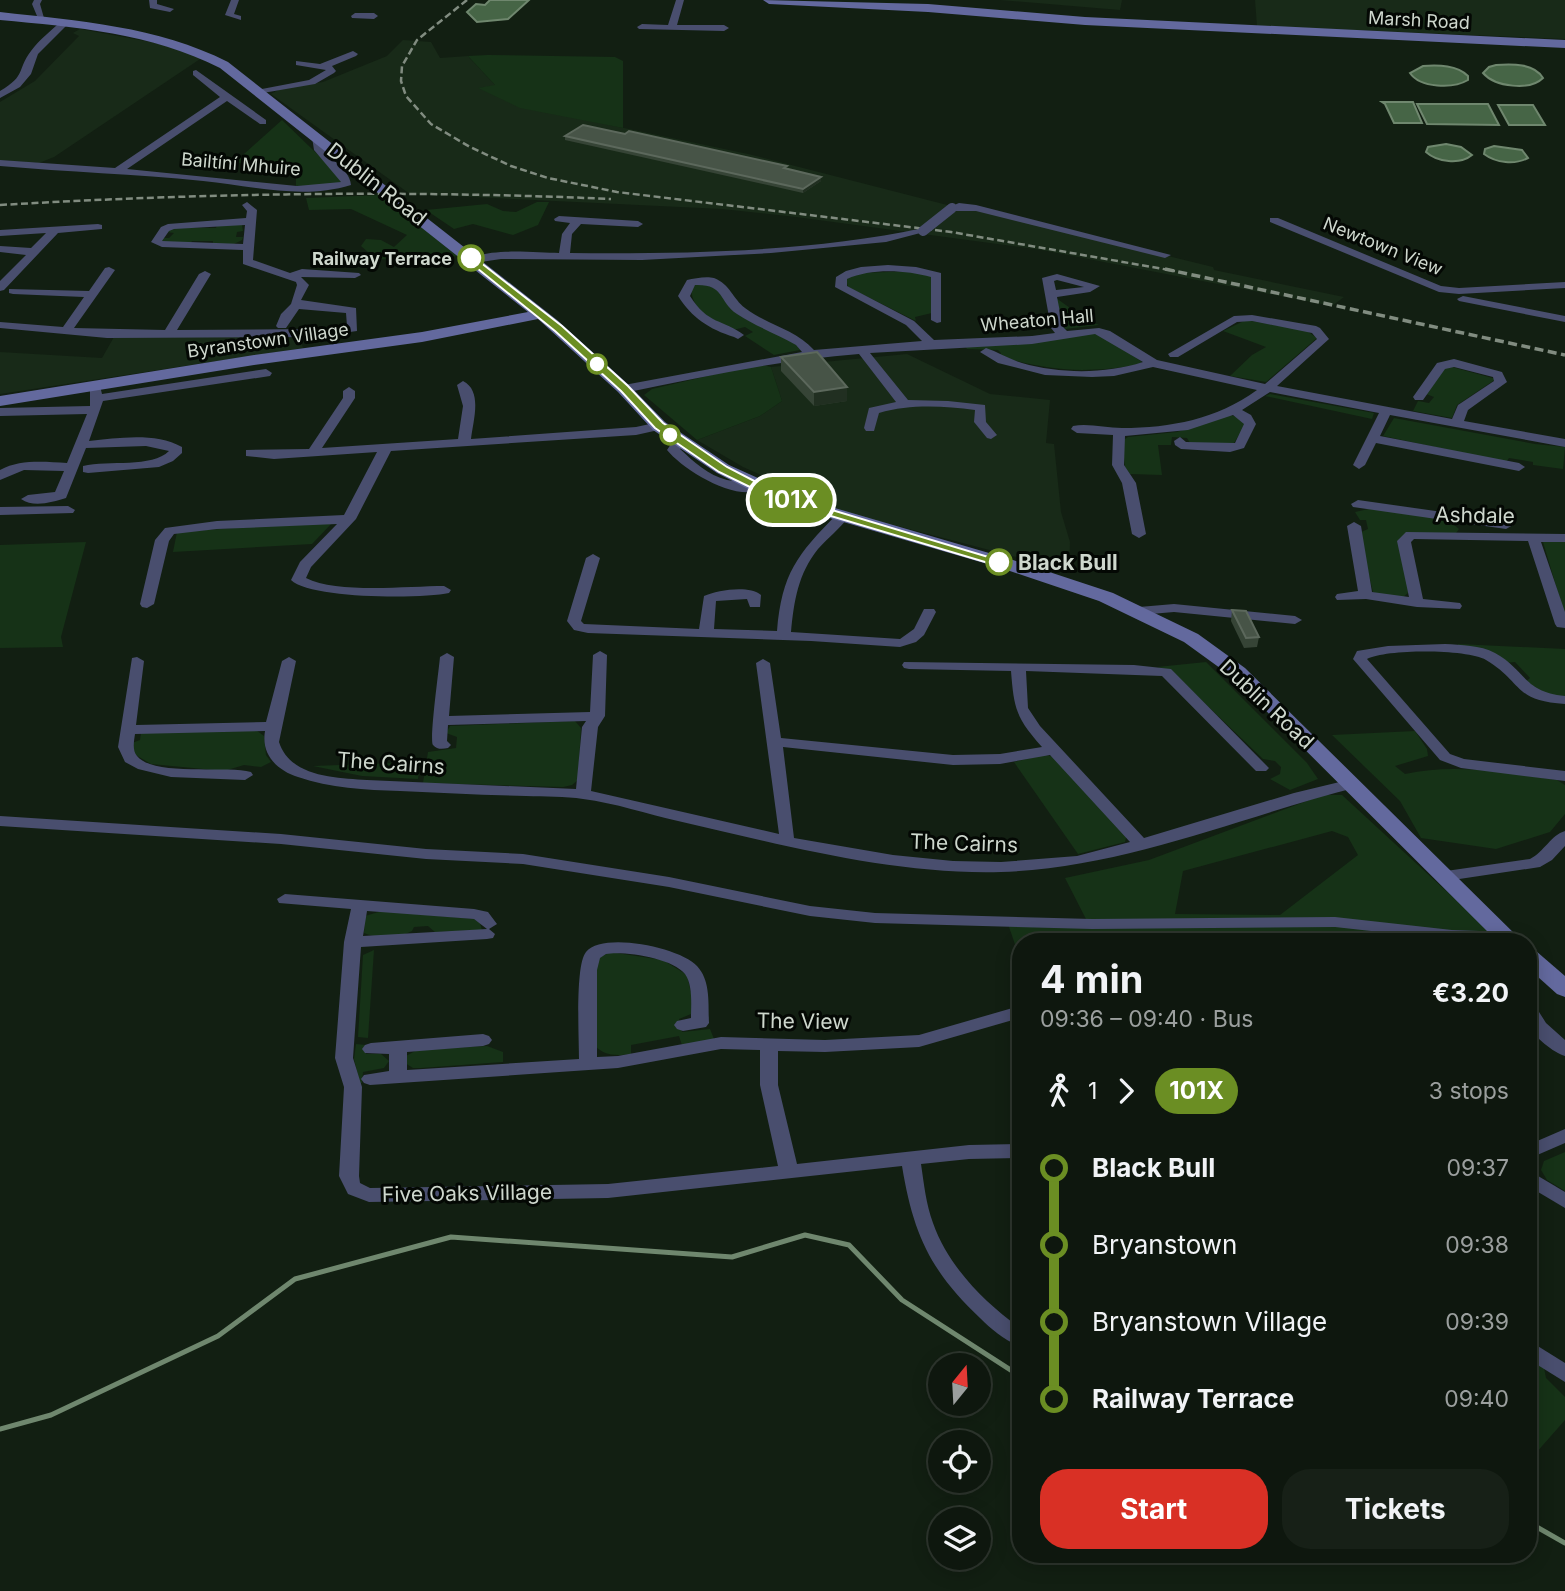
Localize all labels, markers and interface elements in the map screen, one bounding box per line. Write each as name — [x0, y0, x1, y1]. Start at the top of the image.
street label: Marsh Road — [1368, 7, 1470, 33]
street label: Dublin Road — [322, 137, 432, 231]
street label: Bailtíní Mhuire — [180, 148, 302, 180]
street label: Newtown View — [1320, 213, 1446, 280]
marker: Railway Terrace — [458, 245, 484, 271]
place label: Railway Terrace — [312, 248, 452, 269]
street label: Wheaton Hall — [980, 305, 1094, 335]
street label: Byranstown Village — [186, 318, 350, 362]
unlabelled marker — [587, 354, 607, 374]
unlabelled marker — [660, 425, 680, 445]
line badge: 101X — [742, 477, 840, 523]
text: 101X — [764, 485, 818, 514]
street label: Ashdale — [1435, 502, 1515, 528]
marker: Black Bull — [986, 549, 1012, 575]
place label: Black Bull — [1018, 550, 1118, 575]
street label: Dublin Road — [1215, 654, 1319, 754]
street label: The Cairns — [336, 747, 446, 779]
street label: The Cairns — [910, 829, 1018, 857]
text: 4 min — [1040, 956, 1143, 1002]
text: €3.20 — [1432, 977, 1509, 1008]
text: 09:36 – 09:40 · Bus — [1040, 1005, 1253, 1033]
street label: The View — [756, 1008, 850, 1034]
icon: walk — [1040, 1072, 1078, 1110]
icon: forward — [1107, 1072, 1145, 1110]
text: 101X — [1169, 1076, 1224, 1105]
text: 1 — [1088, 1077, 1097, 1105]
text: 3 stops — [1429, 1077, 1509, 1105]
text: Black Bull — [1092, 1152, 1215, 1183]
text: 09:37 — [1446, 1154, 1509, 1182]
street label: Five Oaks Village — [382, 1179, 552, 1207]
text: Bryanstown — [1092, 1229, 1237, 1260]
text: 09:38 — [1445, 1231, 1509, 1259]
text: Bryanstown Village — [1092, 1306, 1327, 1337]
text: 09:39 — [1445, 1308, 1509, 1336]
north arrow — [928, 1353, 990, 1416]
map controls — [928, 1353, 991, 1570]
text: Railway Terrace — [1092, 1383, 1294, 1414]
text: 09:40 — [1444, 1385, 1509, 1413]
button: locate — [928, 1430, 991, 1493]
button: Start — [1040, 1469, 1268, 1549]
button: Tickets — [1282, 1469, 1509, 1549]
button: layers — [928, 1507, 991, 1570]

